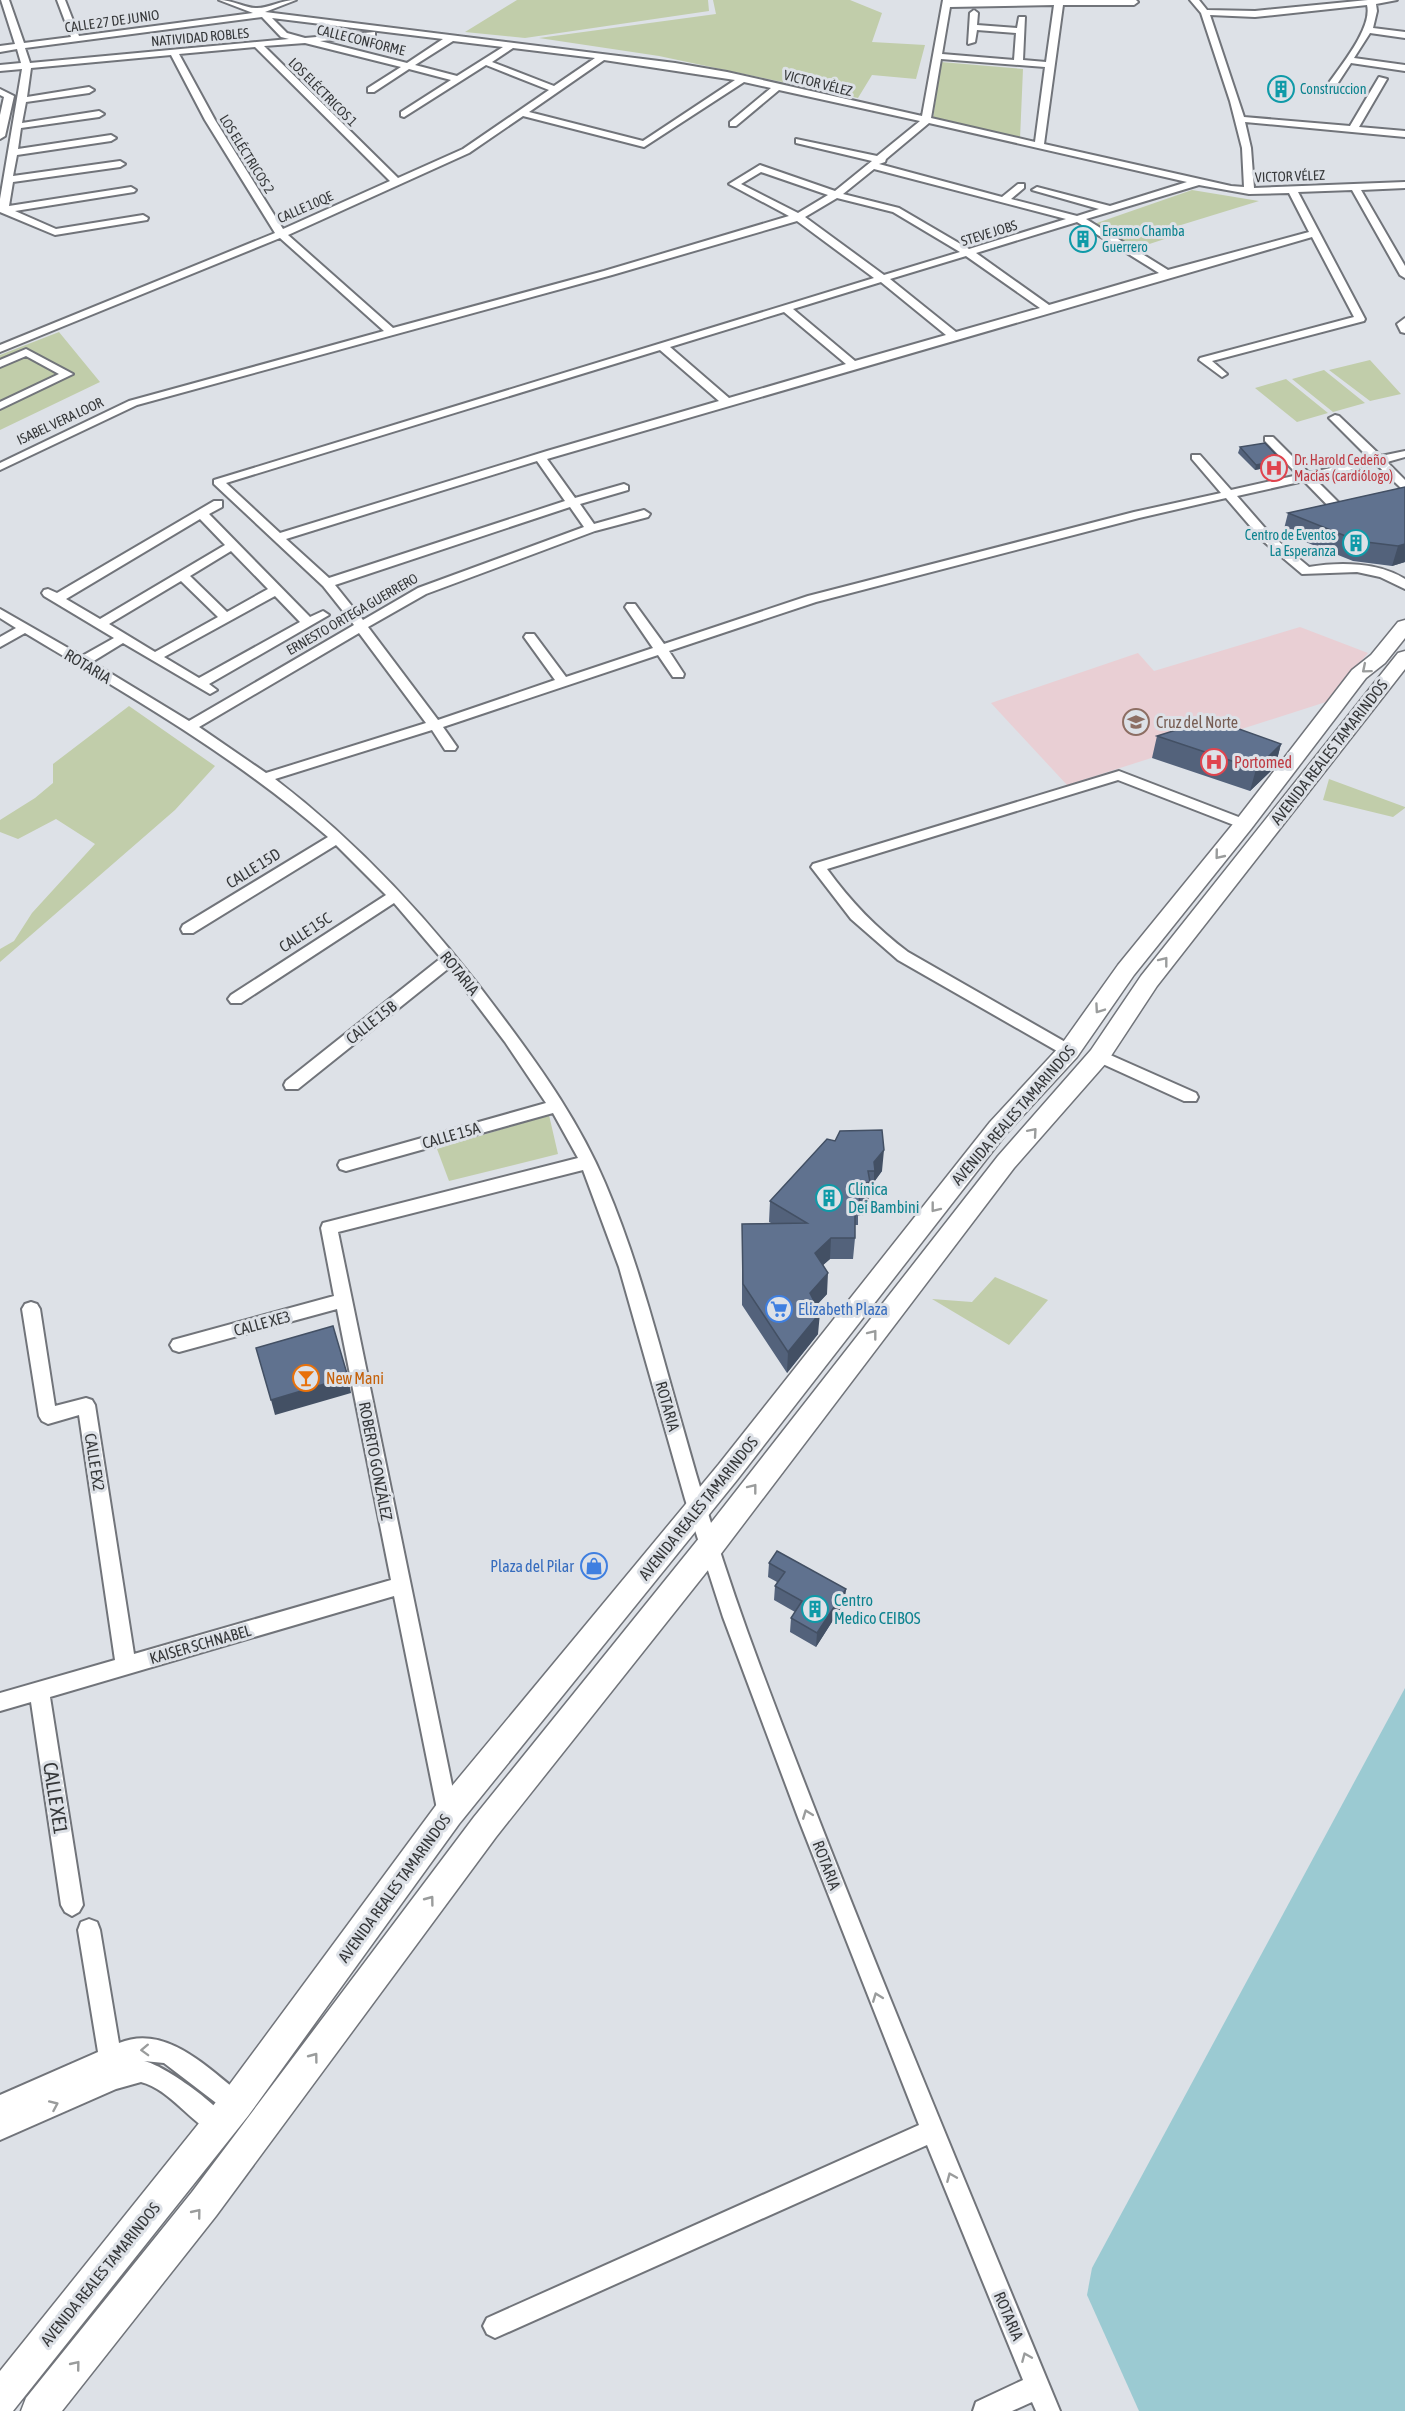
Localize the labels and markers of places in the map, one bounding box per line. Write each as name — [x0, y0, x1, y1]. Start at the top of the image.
building icon: Construccion — [1266, 74, 1296, 104]
place label: Construccion — [1300, 81, 1367, 97]
place label: Erasmo Chamba Guerrero — [1102, 223, 1185, 255]
building icon: Erasmo Chamba Guerrero — [1068, 224, 1098, 254]
place label: Dr. Harold Cedeño Macías (cardiólogo) — [1294, 452, 1393, 484]
hospital icon: Dr. Harold Cedeño Macías (cardiólogo) — [1259, 453, 1289, 483]
place label: Centro de Eventos La Esperanza — [1245, 527, 1336, 559]
building icon: Centro de Eventos La Esperanza — [1341, 528, 1371, 558]
school or university icon: Cruz del Norte — [1121, 707, 1151, 737]
place label: Cruz del Norte — [1156, 713, 1238, 731]
hospital icon: Portomed — [1199, 747, 1229, 777]
place label: Portomed — [1234, 753, 1292, 771]
place label: Clínica Dei Bambini — [848, 1180, 919, 1216]
building icon: Clínica Dei Bambini — [814, 1183, 844, 1213]
supermarket icon: Elizabeth Plaza — [764, 1294, 794, 1324]
place label: Elizabeth Plaza — [798, 1300, 888, 1318]
bar icon: New Mani — [291, 1363, 321, 1393]
place label: New Mani — [326, 1369, 384, 1387]
shop icon: Plaza del Pilar — [579, 1551, 609, 1581]
place label: Plaza del Pilar — [490, 1557, 574, 1575]
place label: Centro Medico CEIBOS — [834, 1591, 921, 1627]
building icon: Centro Medico CEIBOS — [800, 1594, 830, 1624]

